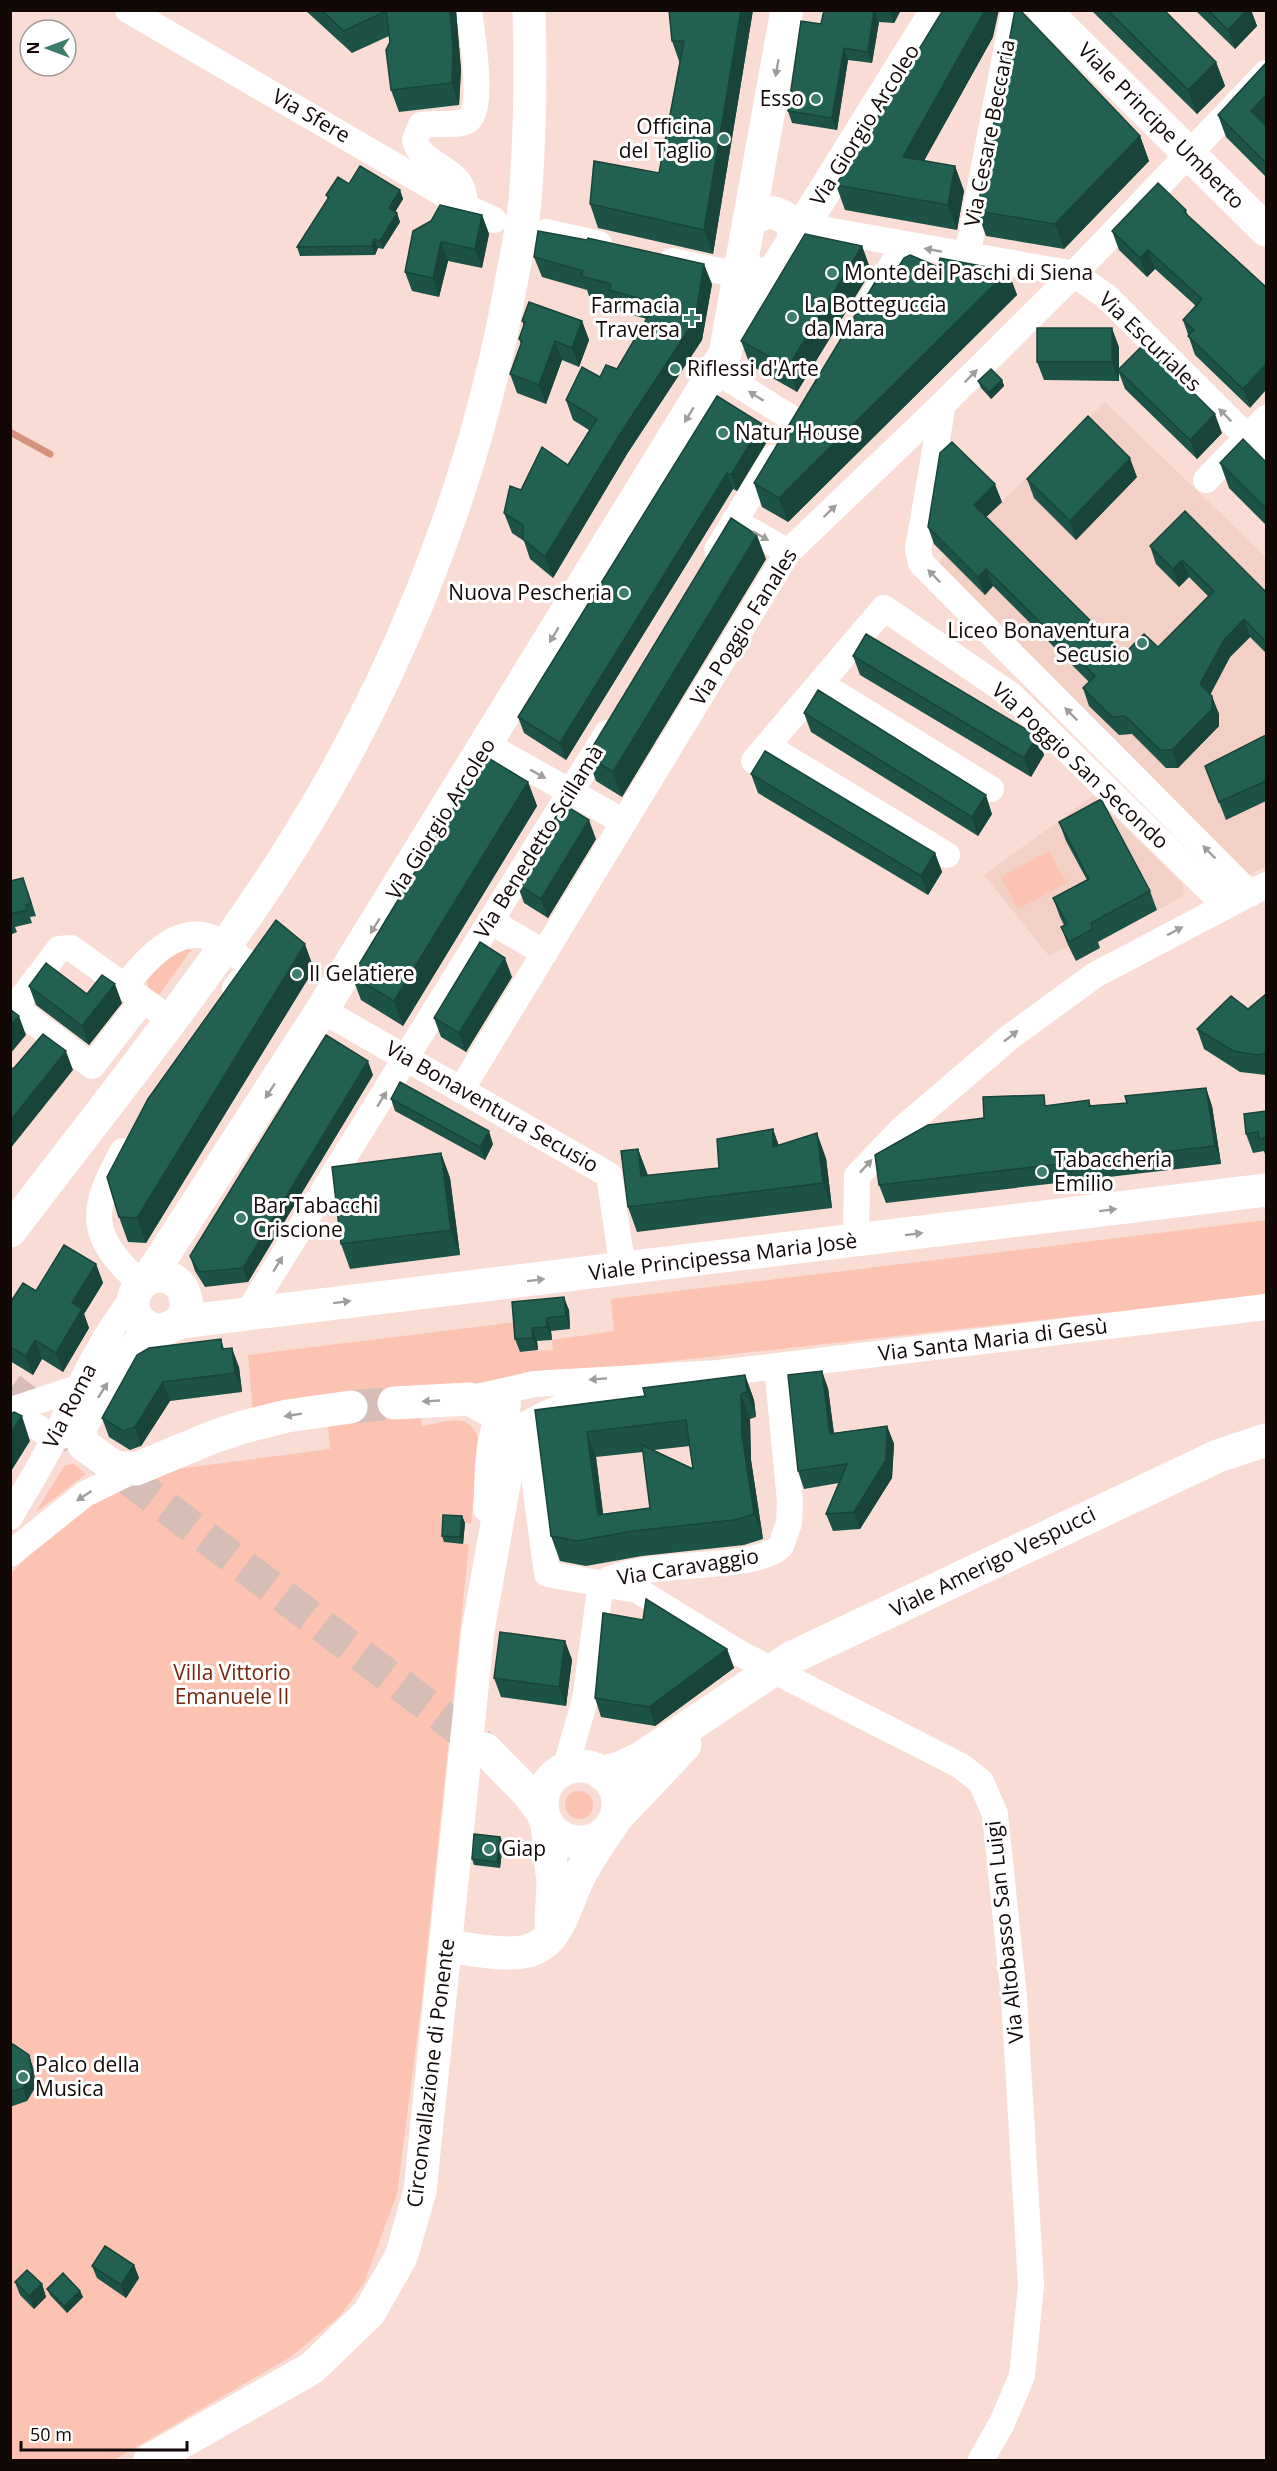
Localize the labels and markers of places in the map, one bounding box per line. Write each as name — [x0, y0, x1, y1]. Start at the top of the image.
place label: Esso — [760, 84, 804, 112]
marker: Esso — [809, 92, 823, 106]
place label: Officina del Taglio — [619, 112, 712, 164]
marker: Officina del Taglio — [717, 132, 731, 146]
place label: Monte dei Paschi di Siena — [844, 258, 1093, 286]
marker: Monte dei Paschi di Siena — [825, 266, 839, 280]
place label: La Botteguccia da Mara — [804, 290, 946, 342]
place label: Farmacia Traversa — [591, 291, 680, 343]
marker: La Botteguccia da Mara — [785, 310, 799, 324]
marker: Farmacia Traversa — [685, 311, 699, 325]
place label: Riflessi d'Arte — [687, 354, 819, 382]
marker: Riflessi d'Arte — [668, 362, 682, 376]
place label: Natur House — [735, 418, 860, 446]
marker: Natur House — [716, 426, 730, 440]
place label: Nuova Pescheria — [448, 578, 612, 606]
marker: Nuova Pescheria — [617, 586, 631, 600]
place label: Liceo Bonaventura Secusio — [947, 616, 1130, 668]
marker: Liceo Bonaventura Secusio — [1135, 636, 1149, 650]
place label: Il Gelatiere — [309, 959, 415, 987]
marker: Il Gelatiere — [290, 967, 304, 981]
place label: Tabaccheria Emilio — [1054, 1145, 1172, 1197]
marker: Tabaccheria Emilio — [1035, 1165, 1049, 1179]
place label: Bar Tabacchi Criscione — [253, 1191, 378, 1243]
marker: Bar Tabacchi Criscione — [234, 1211, 248, 1225]
place label: Giap — [501, 1834, 546, 1862]
marker: Giap — [482, 1842, 496, 1856]
place label: Palco della Musica — [35, 2050, 140, 2102]
marker: Palco della Musica — [16, 2070, 30, 2084]

